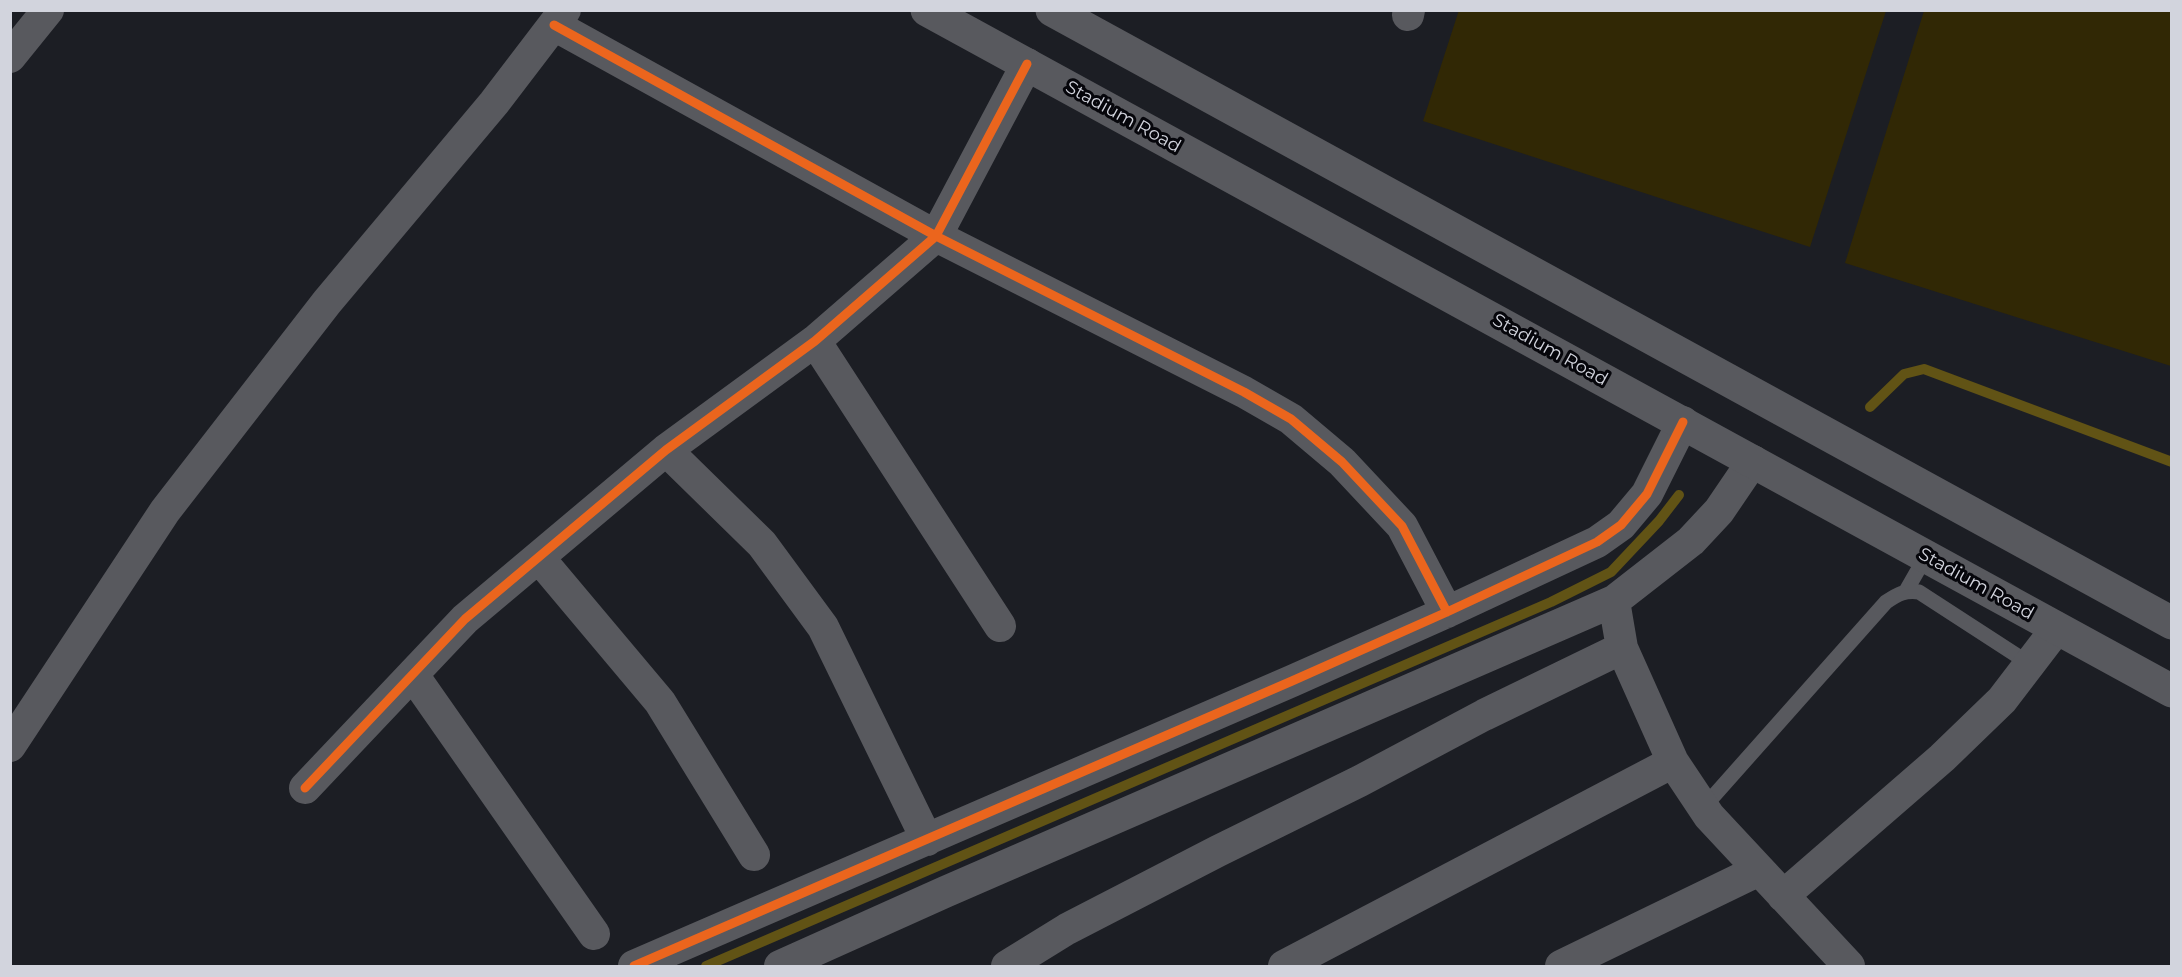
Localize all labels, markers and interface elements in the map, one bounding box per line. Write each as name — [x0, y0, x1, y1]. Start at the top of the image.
street label: Stadium Road — [1062, 76, 1184, 158]
street label: Stadium Road — [1489, 309, 1611, 391]
street label: Stadium Road — [1915, 543, 2037, 625]

